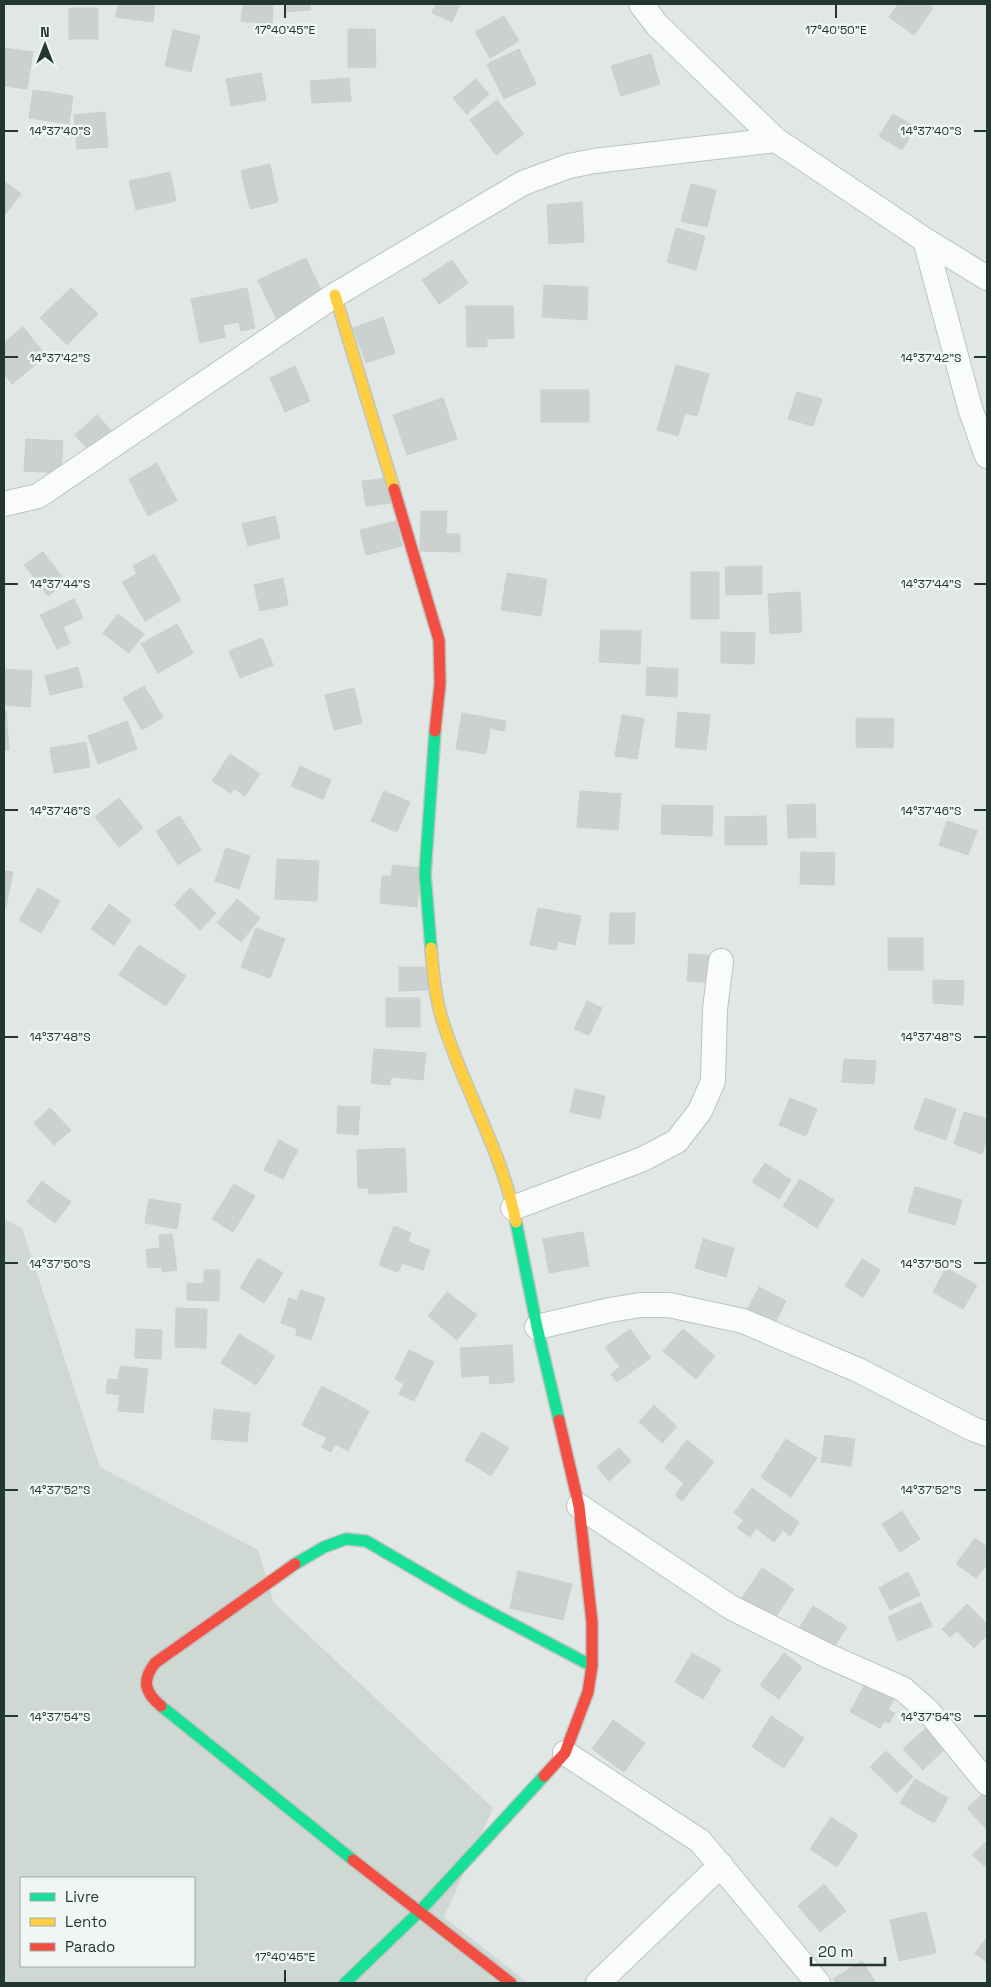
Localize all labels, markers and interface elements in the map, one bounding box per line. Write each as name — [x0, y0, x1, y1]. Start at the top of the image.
north arrow — [20, 20, 70, 70]
text: 17°40'45"E — [255, 22, 316, 38]
text: 17°40'50"E — [805, 22, 867, 38]
text: N — [40, 23, 50, 41]
text: 14°37'40"S — [29, 123, 91, 139]
text: 14°37'40"S — [900, 123, 962, 139]
text: 14°37'42"S — [30, 350, 90, 366]
text: 14°37'42"S — [901, 350, 961, 366]
text: 14°37'44"S — [30, 576, 90, 592]
text: 14°37'44"S — [901, 576, 961, 592]
text: 14°37'46"S — [30, 803, 90, 819]
text: 14°37'46"S — [901, 803, 961, 819]
text: 14°37'48"S — [29, 1029, 91, 1045]
text: 14°37'48"S — [900, 1029, 962, 1045]
text: 14°37'50"S — [29, 1256, 91, 1272]
text: 14°37'50"S — [900, 1256, 962, 1272]
text: 14°37'52"S — [30, 1482, 90, 1498]
text: 14°37'52"S — [901, 1482, 961, 1498]
text: 14°37'54"S — [30, 1709, 90, 1725]
text: 14°37'54"S — [901, 1709, 961, 1725]
legend — [20, 1877, 195, 1967]
text: Livre — [65, 1887, 99, 1906]
text: Lento — [65, 1912, 107, 1931]
scale bar — [811, 1934, 885, 1966]
text: Parado — [65, 1937, 115, 1956]
text: 20 m — [818, 1942, 853, 1961]
text: 17°40'45"E — [255, 1949, 316, 1965]

